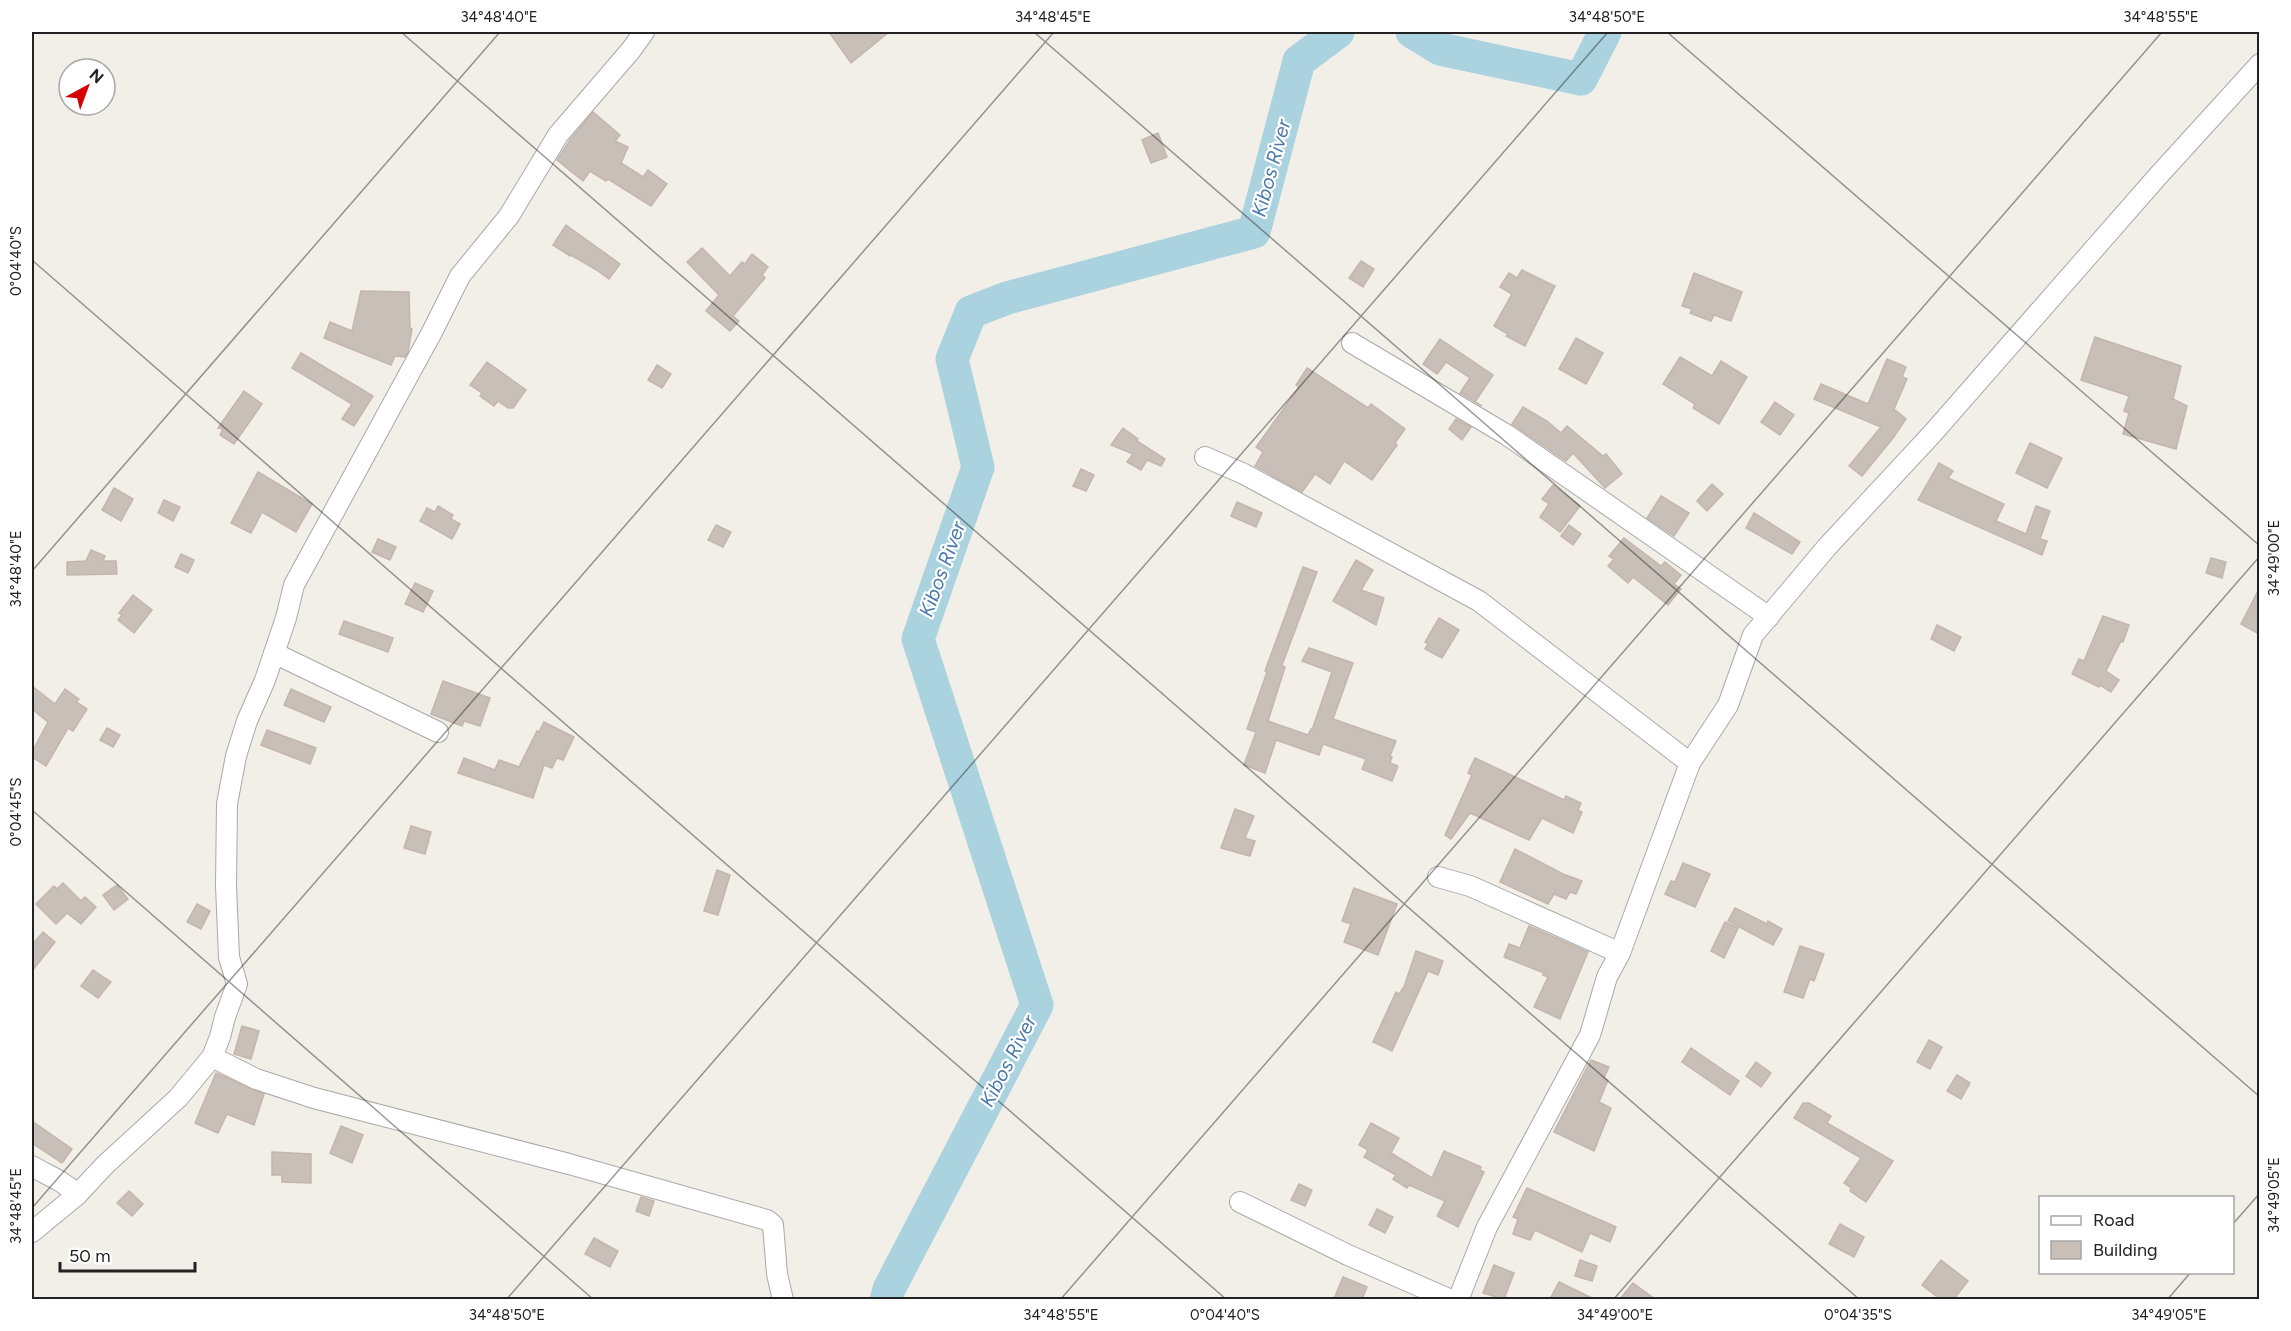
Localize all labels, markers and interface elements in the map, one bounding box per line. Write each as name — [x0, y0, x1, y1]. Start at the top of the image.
text: 34°48'40"E — [460, 8, 538, 26]
text: 34°48'45"E — [1015, 8, 1091, 26]
text: 34°48'50"E — [1569, 8, 1645, 26]
text: 34°48'55"E — [2123, 8, 2199, 26]
north arrow — [57, 57, 117, 117]
text: N — [86, 65, 107, 87]
water label: Kibos River — [1247, 116, 1296, 219]
text: 0°04'40"S — [7, 226, 25, 296]
water label: Kibos River — [914, 517, 971, 620]
text: 34°49'00"E — [2265, 520, 2283, 596]
text: 34°48'40"E — [7, 530, 25, 608]
text: 0°04'45"S — [7, 777, 25, 847]
water label: Kibos River — [975, 1010, 1042, 1111]
text: 34°49'05"E — [2265, 1157, 2283, 1233]
text: 34°48'45"E — [7, 1168, 25, 1244]
legend — [2039, 1196, 2234, 1274]
text: Road — [2093, 1209, 2134, 1231]
scale bar — [60, 1235, 195, 1273]
text: Building — [2093, 1239, 2158, 1261]
text: 50 m — [69, 1245, 111, 1267]
text: 34°48'50"E — [469, 1306, 545, 1324]
text: 34°48'55"E — [1023, 1306, 1099, 1324]
text: 0°04'40"S — [1190, 1306, 1260, 1324]
text: 34°49'00"E — [1577, 1306, 1653, 1324]
text: 0°04'35"S — [1824, 1306, 1892, 1324]
text: 34°49'05"E — [2131, 1306, 2207, 1324]

